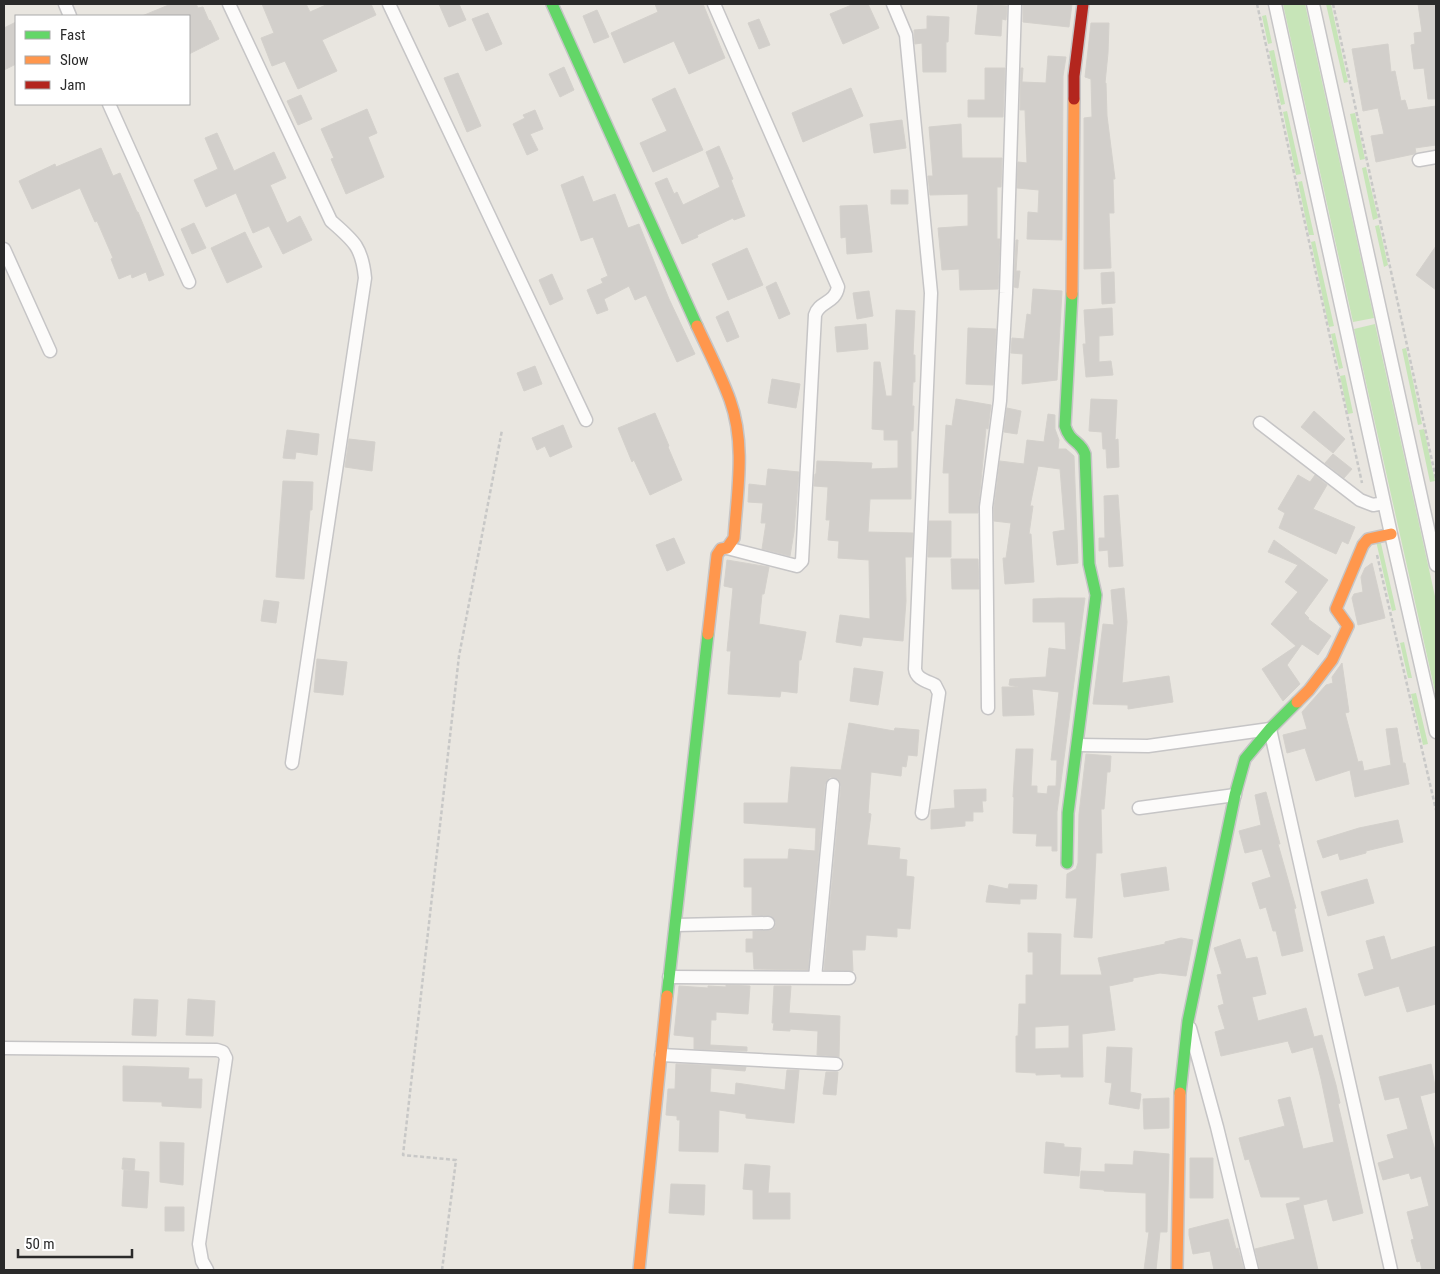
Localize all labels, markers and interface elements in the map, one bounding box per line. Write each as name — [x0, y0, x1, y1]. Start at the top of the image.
legend — [15, 15, 190, 105]
text: Fast — [60, 26, 85, 44]
text: Slow — [60, 51, 89, 69]
text: Jam — [60, 76, 86, 94]
scale bar — [18, 1226, 131, 1258]
text: 50 m — [25, 1235, 55, 1253]

